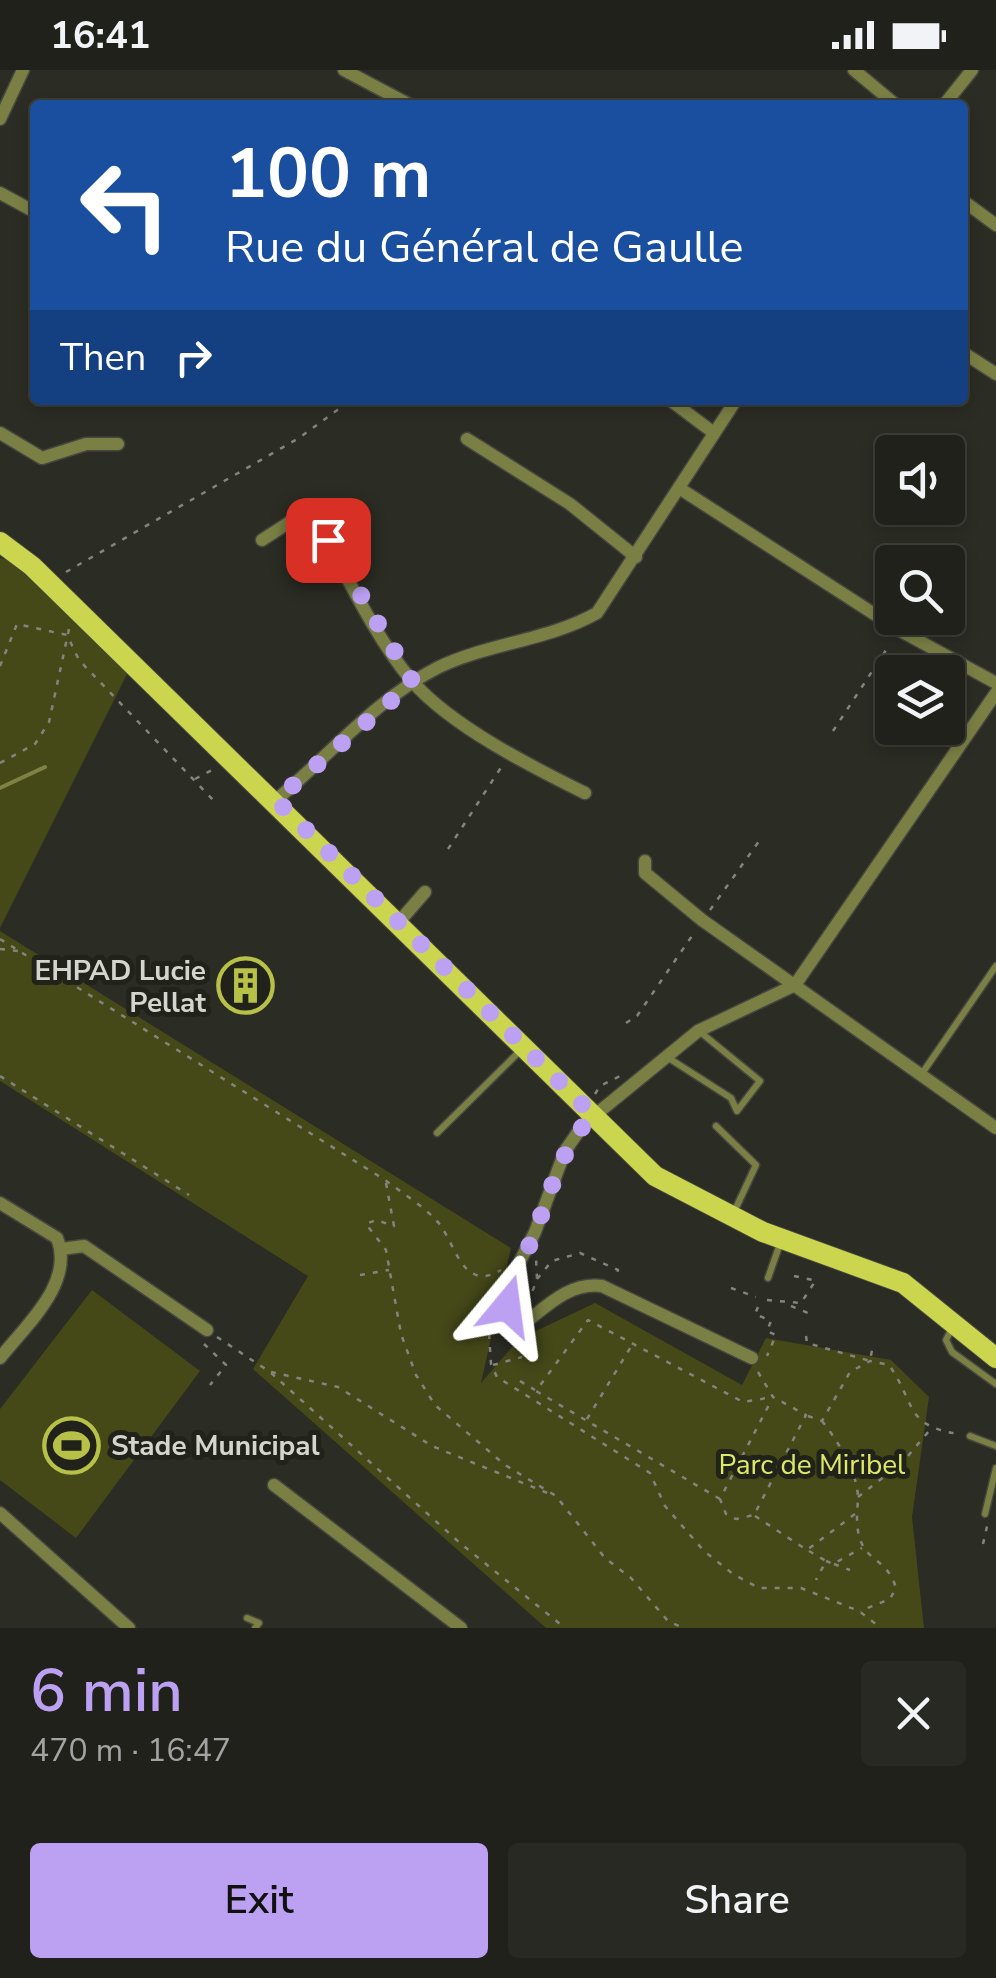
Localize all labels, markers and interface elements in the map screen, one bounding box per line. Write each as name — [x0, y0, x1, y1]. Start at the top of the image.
text: 16:41 — [50, 10, 151, 61]
text: 100 m — [225, 126, 431, 222]
icon: left — [60, 140, 190, 270]
text: Rue du Général de Gaulle — [225, 217, 744, 278]
icon: right — [166, 330, 221, 385]
text: Then — [60, 332, 146, 383]
map controls — [875, 435, 965, 745]
button: sound — [875, 435, 965, 525]
pin — [286, 498, 371, 583]
icon: arrive — [301, 513, 356, 568]
button: search — [875, 545, 965, 635]
button: layers — [875, 655, 965, 745]
place label: EHPAD Lucie Pellat — [34, 952, 206, 1022]
building icon: EHPAD Lucie Pellat — [215, 956, 275, 1016]
position arrow — [455, 1254, 559, 1358]
sports icon: Stade Municipal — [42, 1415, 102, 1475]
place label: Stade Municipal — [111, 1427, 320, 1465]
park label: Parc de Miribel — [719, 1446, 906, 1484]
text: 6 min — [30, 1650, 183, 1732]
button: close — [861, 1661, 966, 1766]
text: 470 m · 16:47 — [30, 1729, 231, 1772]
button: Exit — [30, 1843, 488, 1958]
button: Share — [508, 1843, 966, 1958]

